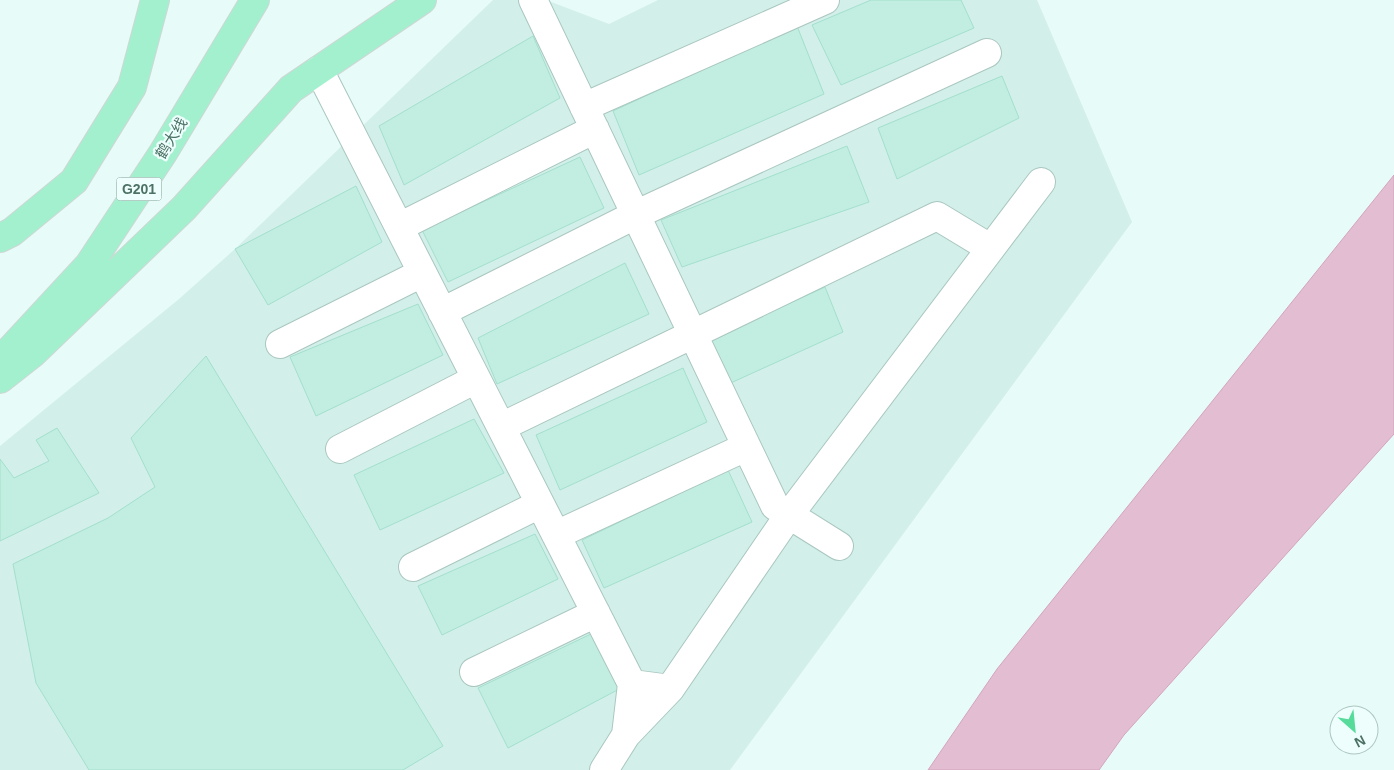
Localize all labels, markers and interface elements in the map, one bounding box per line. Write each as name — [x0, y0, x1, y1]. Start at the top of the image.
street label: 鹤大线 — [152, 114, 190, 162]
road number: G201 — [116, 178, 162, 200]
north arrow — [1329, 705, 1379, 755]
text: N — [1352, 732, 1368, 751]

